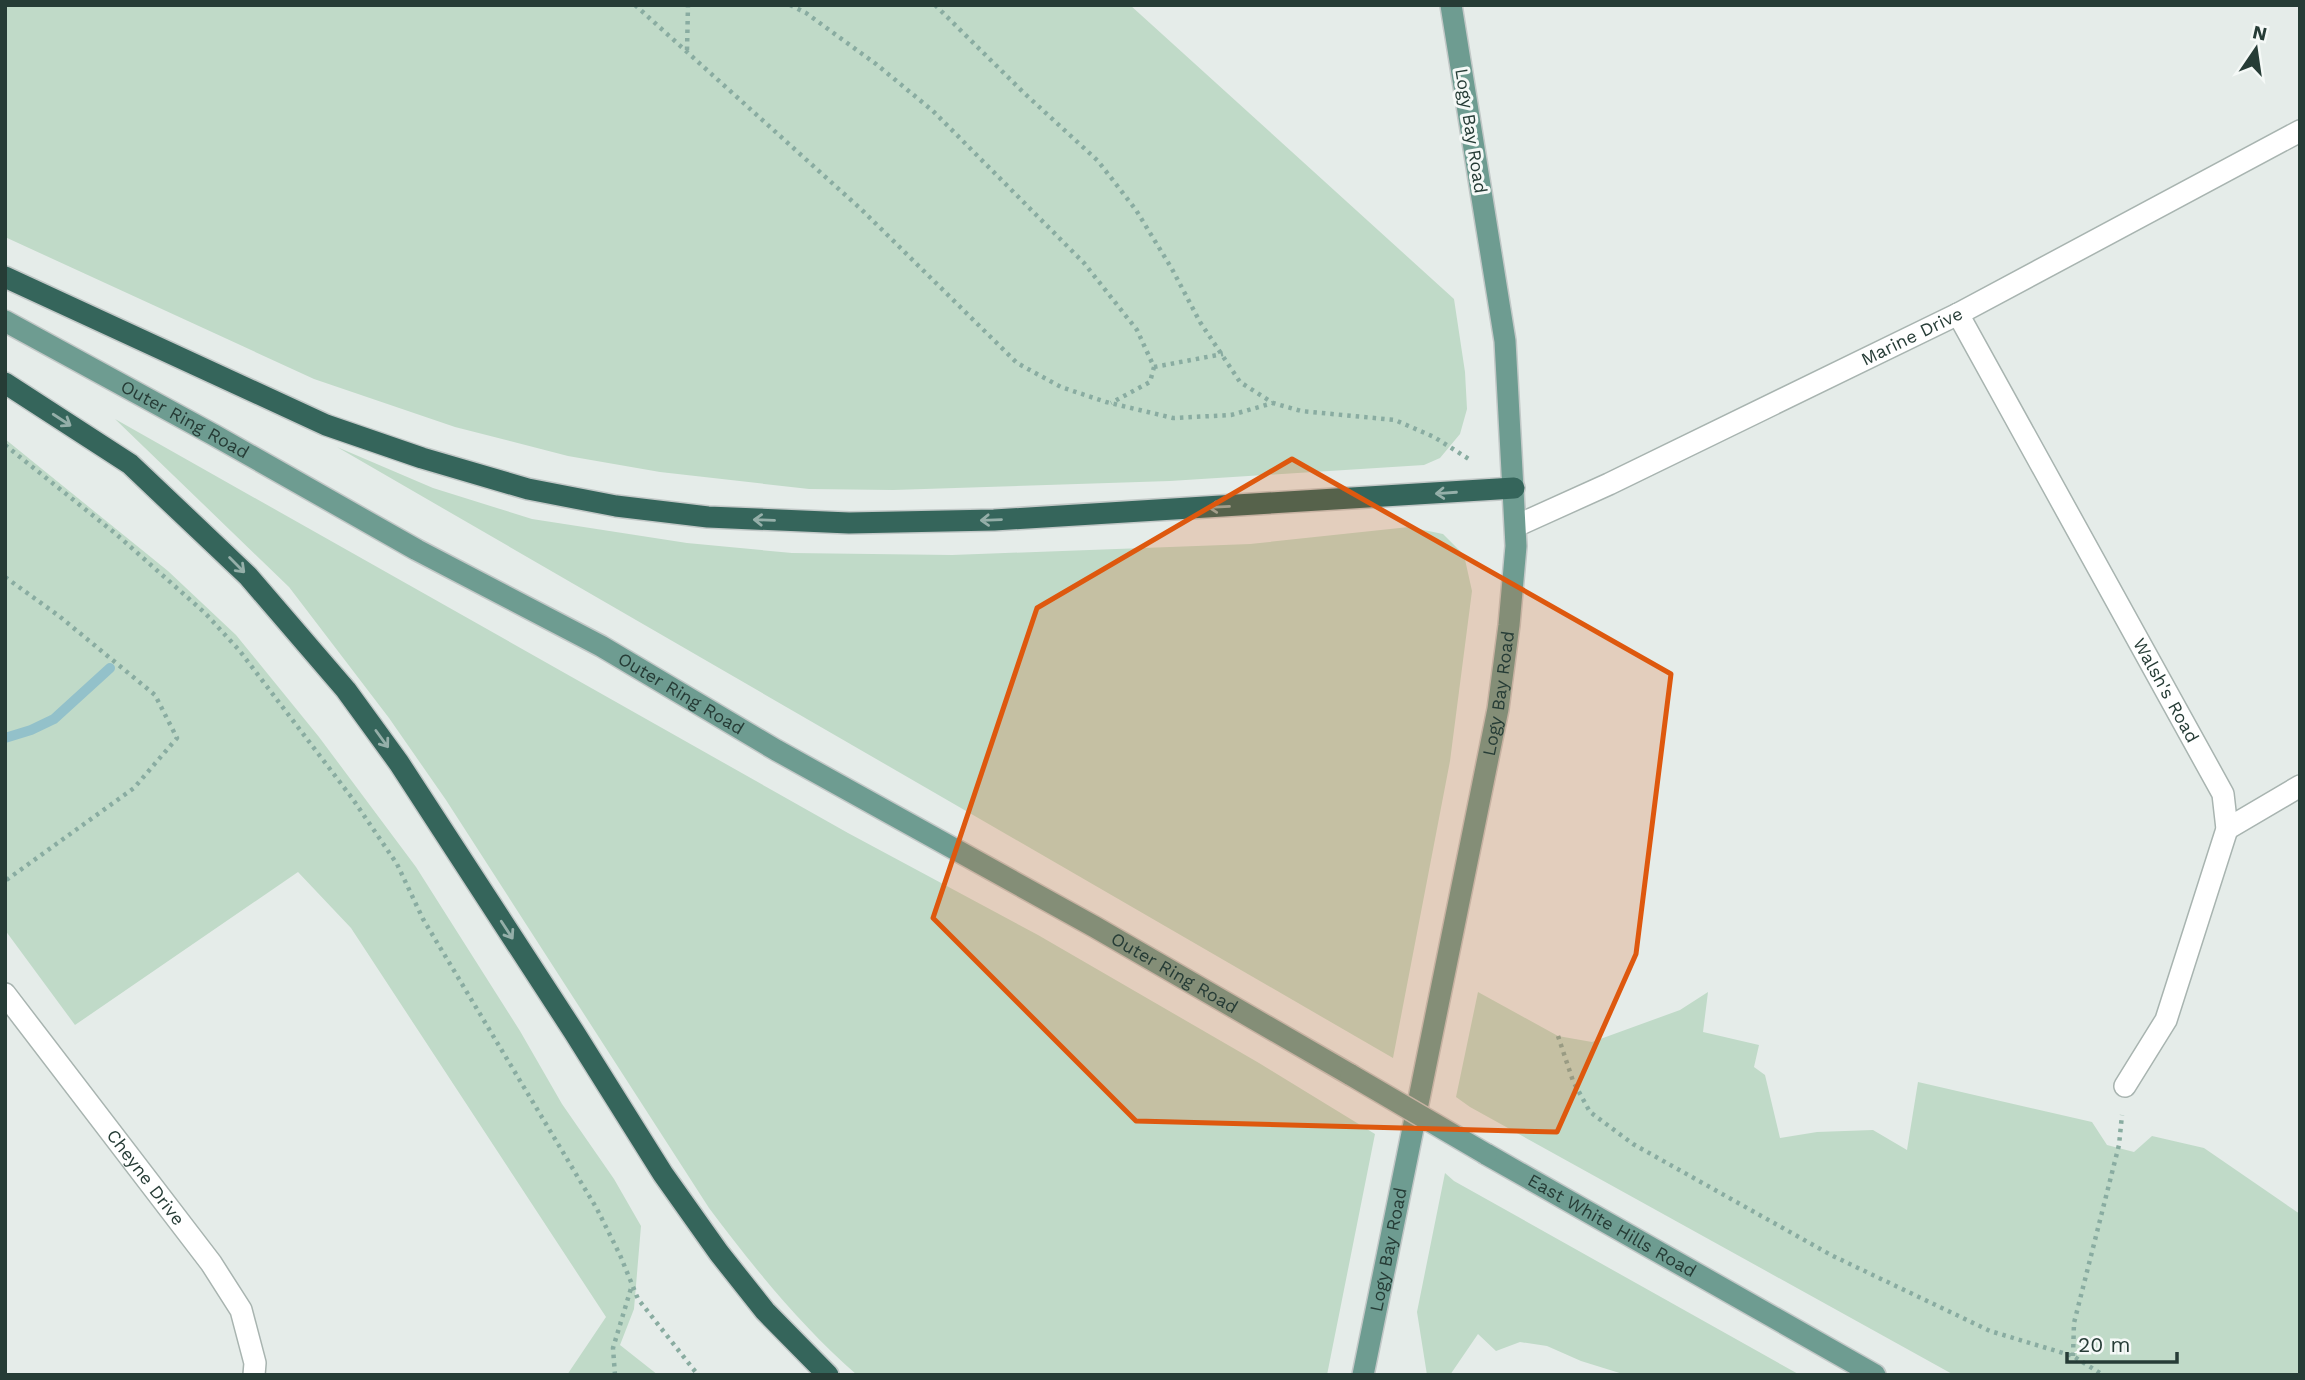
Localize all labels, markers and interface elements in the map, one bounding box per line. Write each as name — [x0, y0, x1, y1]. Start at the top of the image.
north arrow — [2221, 14, 2291, 84]
text: N — [2250, 20, 2269, 46]
street label: Logy Bay Road — [1451, 67, 1492, 195]
street label: Marine Drive — [1858, 302, 1966, 370]
street label: Outer Ring Road — [117, 375, 253, 463]
one-way arrow — [52, 413, 72, 427]
one-way arrow — [1434, 486, 1457, 499]
one-way arrow — [1207, 500, 1230, 513]
one-way arrow — [753, 513, 776, 526]
one-way arrow — [980, 514, 1003, 527]
one-way arrow — [228, 556, 245, 573]
street label: Logy Bay Road — [1478, 630, 1518, 758]
street label: Walsh's Road — [2129, 634, 2204, 746]
street label: Outer Ring Road — [614, 648, 748, 739]
one-way arrow — [375, 729, 389, 748]
one-way arrow — [500, 919, 514, 939]
street label: Outer Ring Road — [1107, 928, 1242, 1017]
street label: Cheyne Drive — [102, 1125, 189, 1229]
street label: East White Hills Road — [1524, 1169, 1700, 1281]
street label: Logy Bay Road — [1365, 1185, 1411, 1313]
scale bar — [2067, 1320, 2177, 1364]
text: 20 m — [2078, 1332, 2130, 1357]

